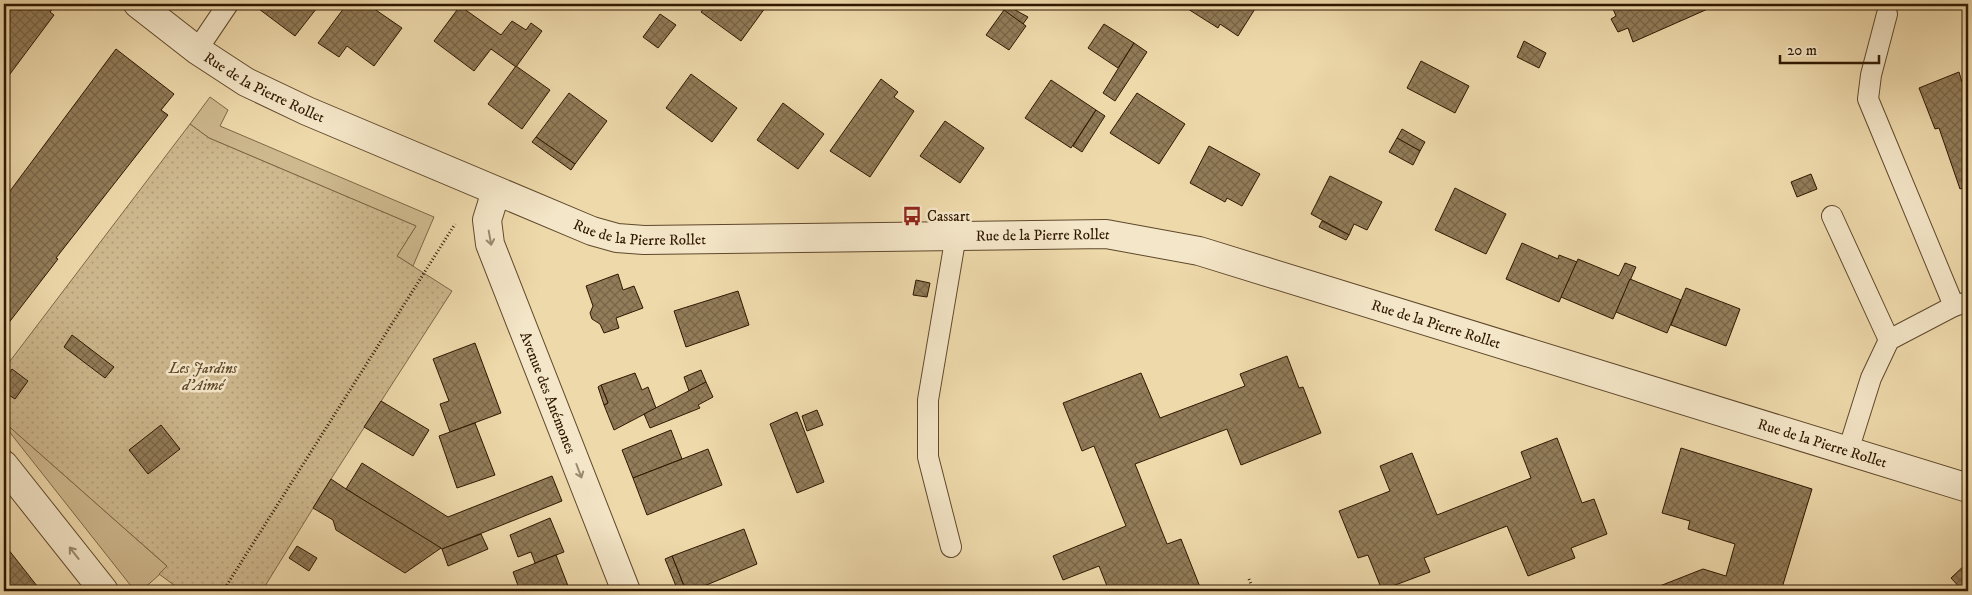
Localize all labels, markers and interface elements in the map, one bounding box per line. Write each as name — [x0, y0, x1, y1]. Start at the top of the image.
scale bar — [1780, 32, 1878, 64]
text: 20 m — [1787, 41, 1817, 60]
street label: Rue de la Pierre Rollet — [200, 48, 328, 127]
bus stop icon: Cassart — [901, 205, 923, 227]
place label: Cassart — [927, 207, 970, 226]
street label: Rue de la Pierre Rollet — [571, 215, 706, 250]
street label: Rue de la Pierre Rollet — [976, 225, 1112, 245]
one-way arrow — [485, 229, 495, 245]
street label: Rue de la Pierre Rollet — [1369, 295, 1503, 353]
street label: Avenue des Anémones — [516, 329, 581, 456]
park label: Les Jardins d'Aimé — [168, 359, 238, 395]
street label: Rue de la Pierre Rollet — [1755, 414, 1889, 472]
one-way arrow — [575, 463, 584, 478]
one-way arrow — [68, 547, 79, 560]

